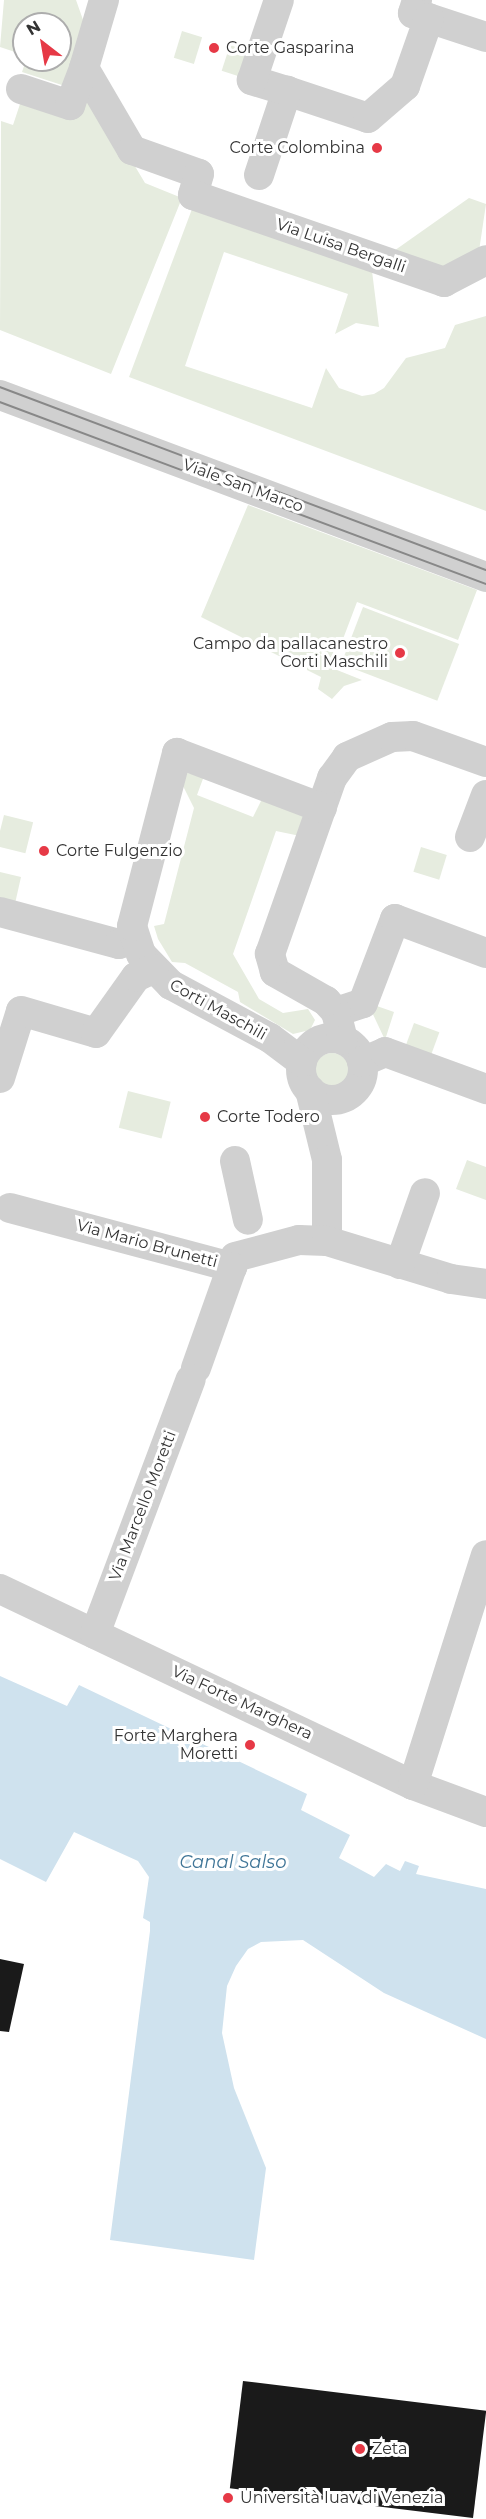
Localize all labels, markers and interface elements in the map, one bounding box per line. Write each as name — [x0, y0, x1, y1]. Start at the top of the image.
north arrow — [12, 12, 72, 72]
text: N — [23, 16, 44, 39]
place label: Corte Gasparina — [226, 38, 354, 58]
marker: Corte Gasparina — [207, 41, 221, 55]
place label: Corte Colombina — [230, 138, 365, 158]
marker: Corte Colombina — [370, 141, 384, 155]
street label: Via Luisa Bergalli — [274, 215, 408, 277]
street label: Viale San Marco — [180, 455, 306, 517]
place label: Campo da pallacanestro Corti Maschili — [193, 634, 388, 672]
marker: Campo da pallacanestro Corti Maschili — [393, 646, 407, 660]
place label: Corte Fulgenzio — [56, 841, 183, 861]
marker: Corte Fulgenzio — [37, 844, 51, 858]
street label: Corti Maschili — [166, 975, 270, 1045]
place label: Corte Todero — [217, 1107, 320, 1127]
marker: Corte Todero — [198, 1110, 212, 1124]
street label: Via Mario Brunetti — [74, 1216, 220, 1272]
street label: Via Marcello Moretti — [105, 1428, 181, 1584]
street label: Via Forte Marghera — [169, 1662, 315, 1744]
place label: Forte Marghera Moretti — [114, 1726, 238, 1764]
marker: Forte Marghera Moretti — [243, 1738, 257, 1752]
water label: Canal Salso — [180, 1851, 286, 1873]
place label: Zeta — [372, 2439, 407, 2459]
marker: Zeta — [353, 2442, 367, 2456]
place label: Università Iuav di Venezia — [240, 2488, 443, 2508]
marker: Università Iuav di Venezia — [221, 2491, 235, 2505]

